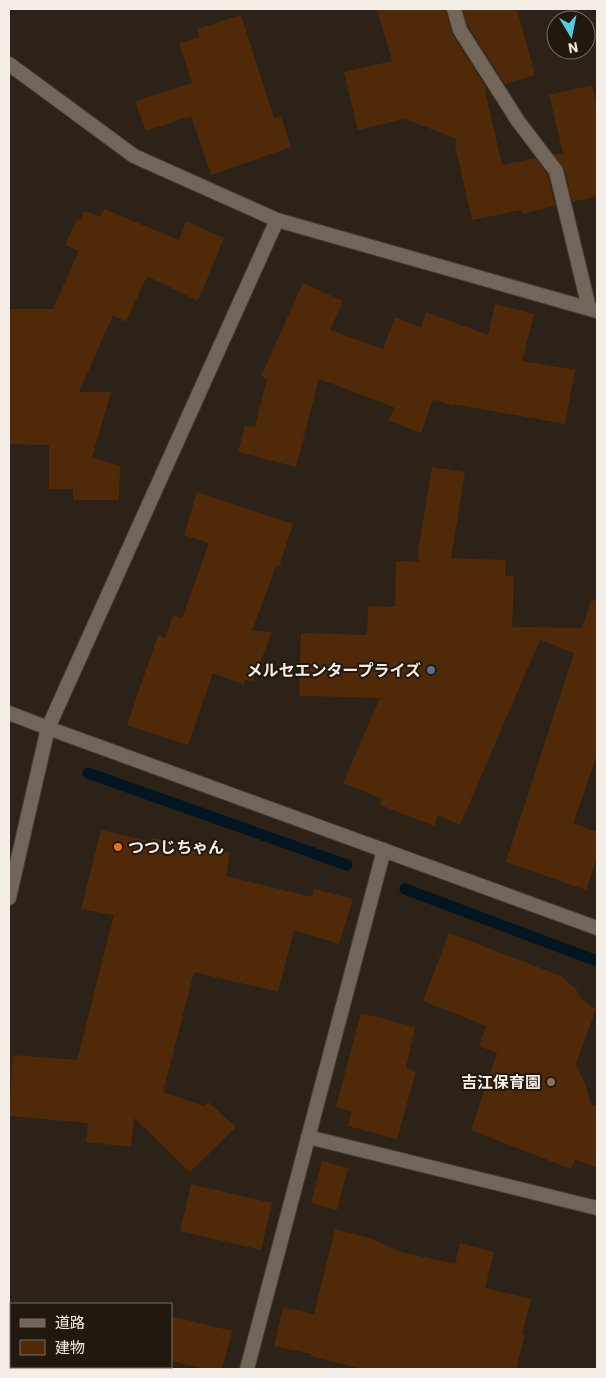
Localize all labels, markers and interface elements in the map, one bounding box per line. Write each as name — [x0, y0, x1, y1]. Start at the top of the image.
north arrow — [546, 10, 596, 60]
text: N — [567, 38, 580, 58]
place label: メルセエンタープライズ — [246, 660, 421, 680]
marker: メルセエンタープライズ — [425, 664, 437, 676]
place label: つつじちゃん — [128, 837, 224, 857]
marker: つつじちゃん — [112, 841, 124, 853]
place label: 吉江保育園 — [461, 1072, 541, 1092]
marker: 吉江保育園 — [545, 1076, 557, 1088]
legend — [10, 1303, 172, 1368]
text: 道路 — [55, 1313, 85, 1332]
text: 建物 — [55, 1338, 85, 1357]

